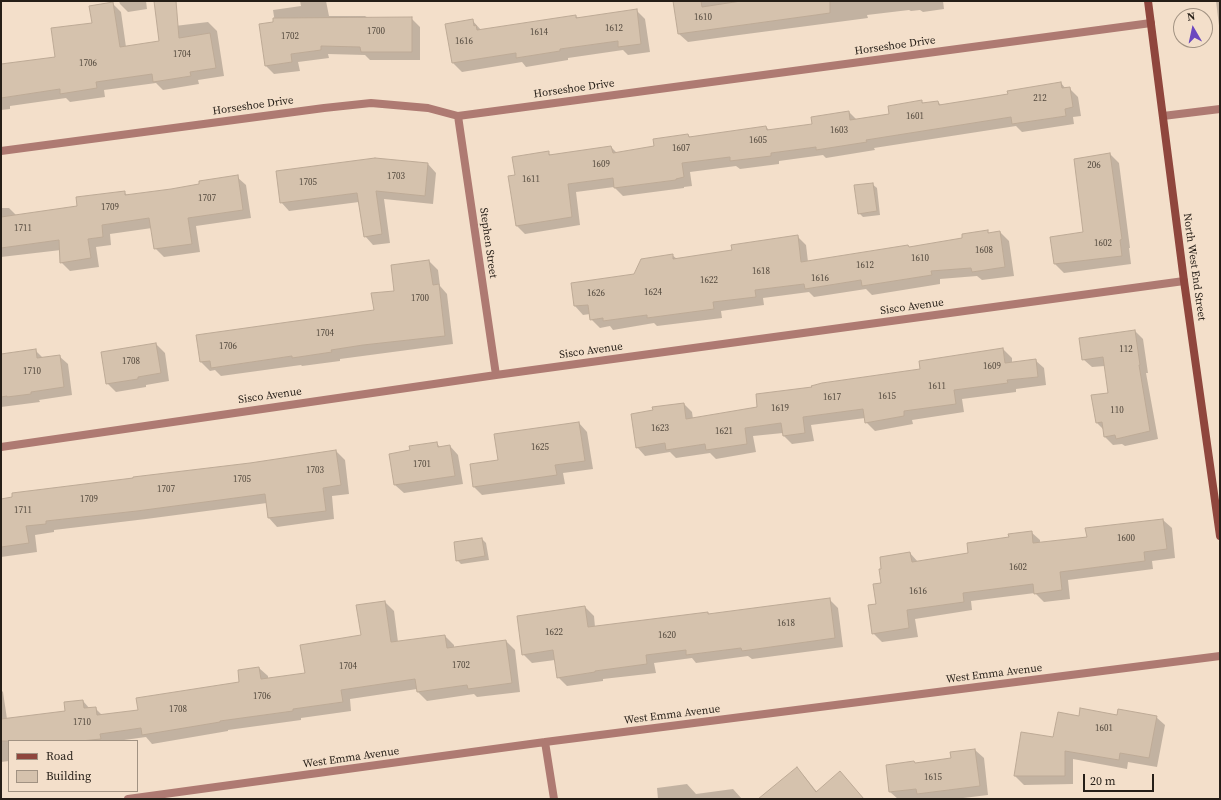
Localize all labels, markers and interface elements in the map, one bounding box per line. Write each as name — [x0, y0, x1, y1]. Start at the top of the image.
north arrow — [1173, 8, 1213, 48]
text: N — [1186, 9, 1196, 25]
house number: 1610 — [694, 13, 712, 23]
house number: 1612 — [605, 24, 623, 34]
house number: 1700 — [367, 27, 385, 37]
house number: 1614 — [530, 28, 548, 38]
house number: 1702 — [281, 32, 299, 42]
street label: Horseshoe Drive — [854, 34, 936, 58]
house number: 1616 — [455, 37, 473, 47]
house number: 1704 — [173, 50, 191, 60]
house number: 1706 — [79, 59, 97, 69]
street label: Horseshoe Drive — [533, 77, 615, 101]
street label: Horseshoe Drive — [212, 94, 294, 118]
house number: 212 — [1033, 94, 1047, 104]
house number: 1601 — [906, 112, 924, 122]
house number: 1603 — [830, 126, 848, 136]
house number: 1605 — [749, 136, 767, 146]
house number: 1607 — [672, 144, 690, 154]
house number: 1609 — [592, 160, 610, 170]
house number: 206 — [1087, 161, 1101, 171]
house number: 1703 — [387, 172, 405, 182]
house number: 1611 — [522, 175, 540, 185]
house number: 1705 — [299, 178, 317, 188]
house number: 1707 — [198, 194, 216, 204]
house number: 1709 — [101, 203, 119, 213]
street label: Stephen Street — [477, 207, 499, 279]
street label: North West End Street — [1180, 212, 1208, 322]
house number: 1711 — [14, 224, 32, 234]
house number: 1602 — [1094, 239, 1112, 249]
house number: 1608 — [975, 246, 993, 256]
house number: 1610 — [911, 254, 929, 264]
house number: 1612 — [856, 261, 874, 271]
house number: 1618 — [752, 267, 770, 277]
house number: 1616 — [811, 274, 829, 284]
house number: 1622 — [700, 276, 718, 286]
house number: 1624 — [644, 288, 662, 298]
house number: 1626 — [587, 289, 605, 299]
house number: 1700 — [411, 294, 429, 304]
street label: Sisco Avenue — [880, 296, 944, 318]
house number: 1704 — [316, 329, 334, 339]
street label: Sisco Avenue — [559, 340, 623, 362]
house number: 1706 — [219, 342, 237, 352]
house number: 112 — [1119, 345, 1133, 355]
house number: 1708 — [122, 357, 140, 367]
house number: 1609 — [983, 362, 1001, 372]
house number: 1710 — [23, 367, 41, 377]
house number: 1611 — [928, 382, 946, 392]
street label: Sisco Avenue — [238, 385, 302, 407]
house number: 1615 — [878, 392, 896, 402]
house number: 1617 — [823, 393, 841, 403]
house number: 1619 — [771, 404, 789, 414]
house number: 110 — [1110, 406, 1124, 416]
house number: 1623 — [651, 424, 669, 434]
house number: 1621 — [715, 427, 733, 437]
house number: 1625 — [531, 443, 549, 453]
house number: 1701 — [413, 460, 431, 470]
house number: 1703 — [306, 466, 324, 476]
house number: 1705 — [233, 475, 251, 485]
house number: 1707 — [157, 485, 175, 495]
house number: 1709 — [80, 495, 98, 505]
house number: 1711 — [14, 506, 32, 516]
house number: 1600 — [1117, 534, 1135, 544]
house number: 1602 — [1009, 563, 1027, 573]
house number: 1616 — [909, 587, 927, 597]
house number: 1618 — [777, 619, 795, 629]
house number: 1622 — [545, 628, 563, 638]
house number: 1620 — [658, 631, 676, 641]
house number: 1702 — [452, 661, 470, 671]
house number: 1704 — [339, 662, 357, 672]
street label: West Emma Avenue — [945, 662, 1043, 686]
house number: 1706 — [253, 692, 271, 702]
street label: West Emma Avenue — [623, 703, 721, 727]
house number: 1708 — [169, 705, 187, 715]
house number: 1710 — [73, 718, 91, 728]
house number: 1601 — [1095, 724, 1113, 734]
legend — [8, 740, 138, 792]
street label: West Emma Avenue — [302, 745, 400, 771]
text: Road — [46, 748, 73, 764]
scale bar — [1085, 766, 1156, 792]
text: Building — [46, 768, 91, 784]
house number: 1615 — [924, 773, 942, 783]
text: 20 m — [1090, 773, 1116, 789]

